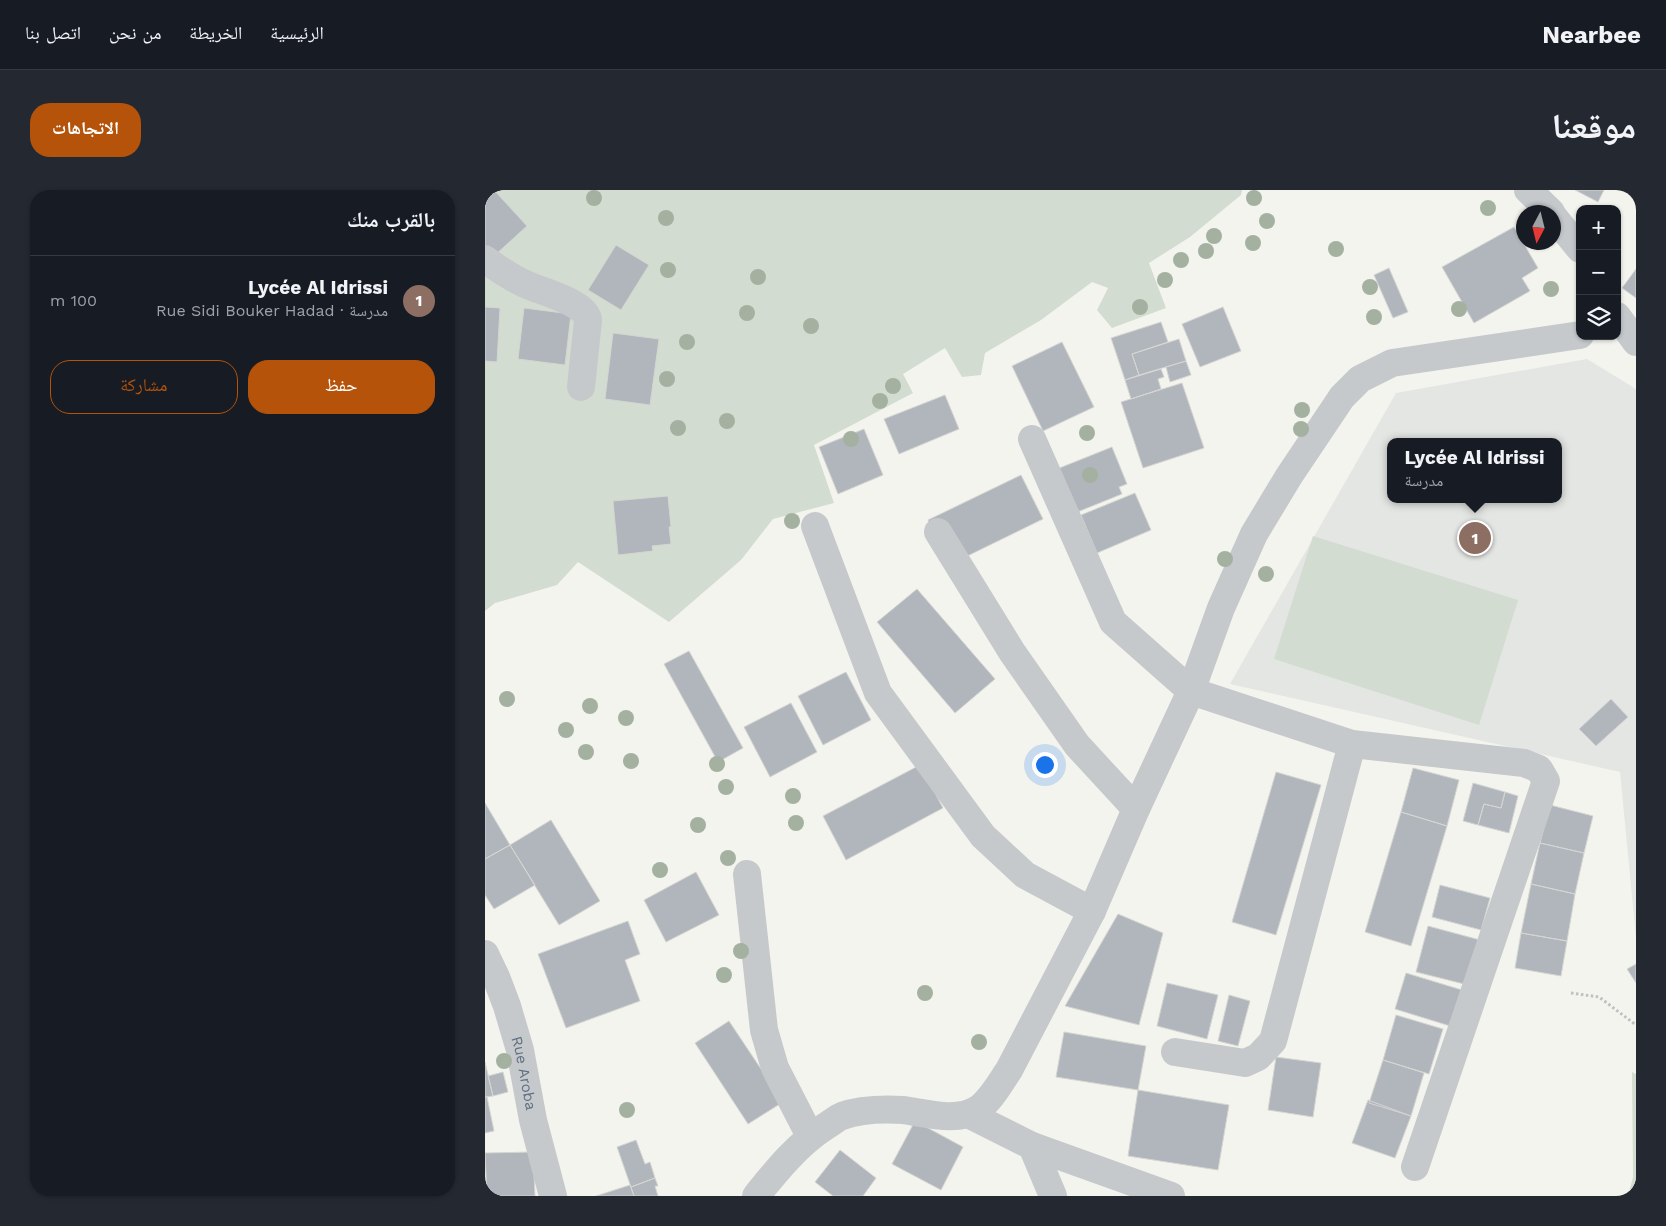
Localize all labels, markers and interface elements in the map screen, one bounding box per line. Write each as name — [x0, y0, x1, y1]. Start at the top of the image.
text: Nearbee — [1542, 21, 1641, 49]
text: اتصل بنا — [25, 22, 81, 43]
text: من نحن — [109, 22, 161, 43]
text: الخريطة — [189, 22, 242, 43]
text: الرئيسية — [270, 22, 324, 43]
button: الاتجاهات — [30, 103, 141, 157]
text: موقعنا — [1551, 105, 1636, 147]
north arrow — [1516, 205, 1561, 250]
map controls — [1576, 205, 1621, 340]
button: + — [1576, 205, 1621, 250]
text: بالقرب منك — [347, 207, 435, 232]
button: − — [1576, 250, 1621, 295]
text: Lycée Al Idrissi — [248, 276, 388, 299]
text: 100 m — [50, 291, 97, 310]
text: 1 — [416, 291, 422, 310]
button: layers — [1576, 295, 1621, 340]
text: مدرسة · Rue Sidi Bouker Hadad — [156, 301, 388, 320]
button: مشاركة — [50, 360, 238, 414]
button: حفظ — [248, 360, 435, 414]
popup — [1387, 438, 1562, 503]
text: Lycée Al Idrissi — [1405, 446, 1544, 469]
text: مدرسة — [1405, 471, 1443, 490]
pin: 1 — [1459, 519, 1491, 557]
your location — [1032, 752, 1058, 778]
street label: Rue Aroba — [507, 1034, 540, 1112]

